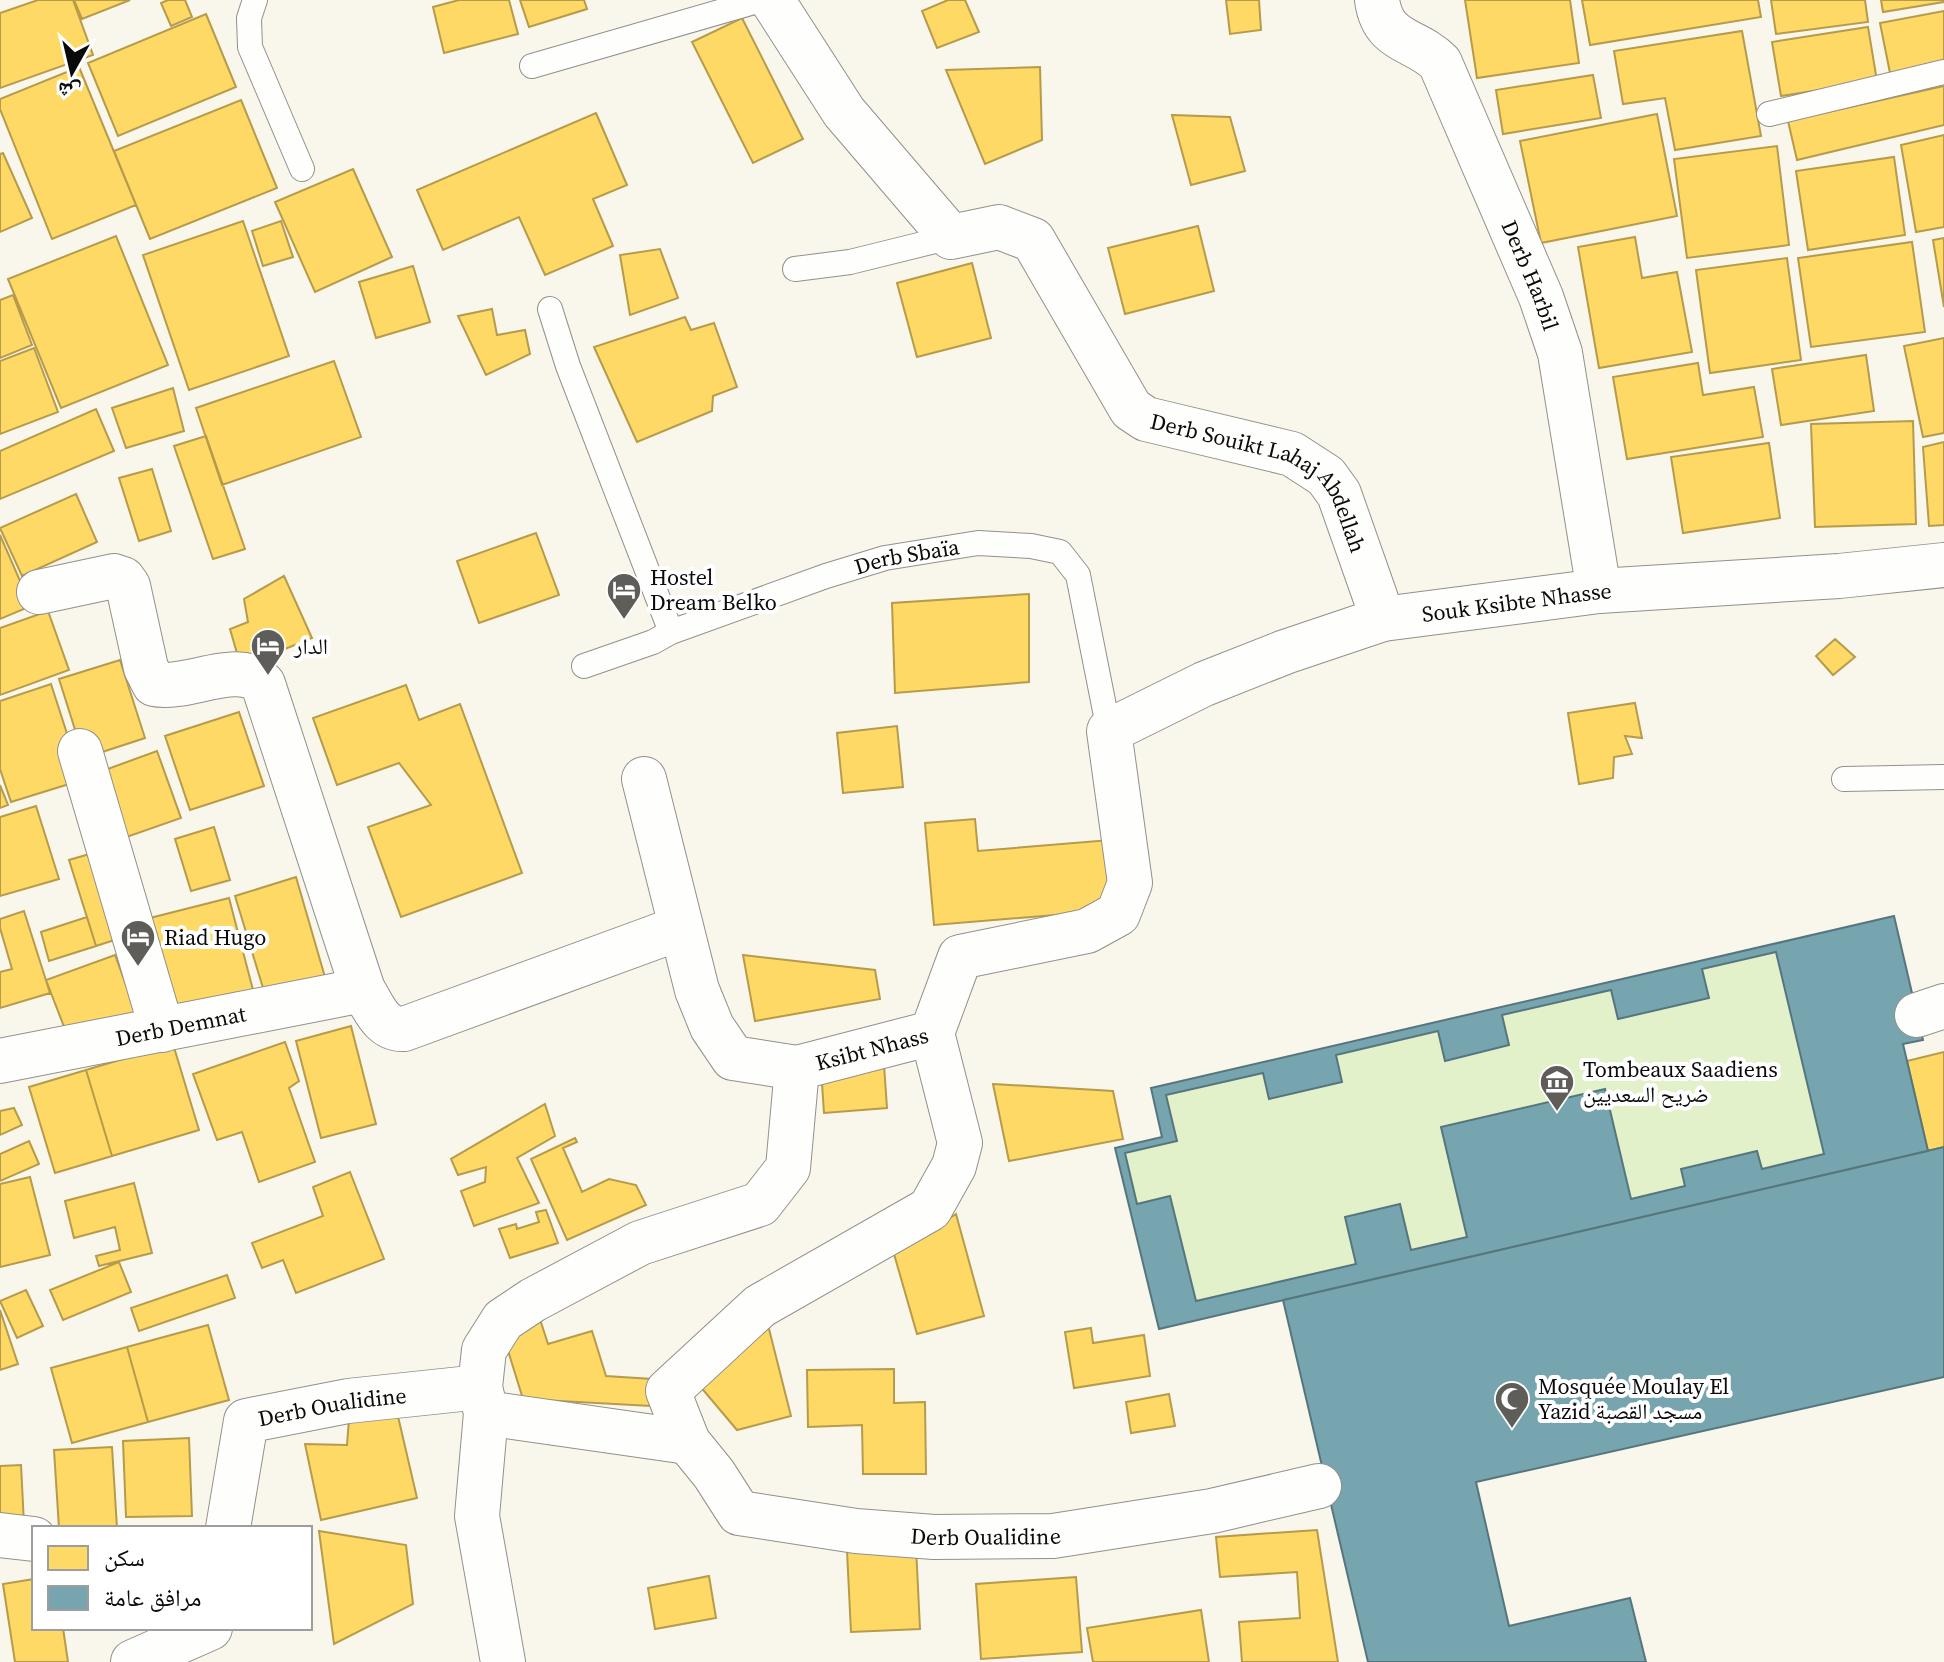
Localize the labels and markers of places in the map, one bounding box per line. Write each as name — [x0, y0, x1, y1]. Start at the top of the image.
place label: Hostel Dream Belko — [650, 562, 777, 617]
hotel icon: Hostel Dream Belko — [605, 571, 643, 621]
hotel icon: الدار — [249, 627, 287, 677]
place label: الدار — [293, 631, 328, 661]
hotel icon: Riad Hugo — [119, 918, 157, 968]
place label: Riad Hugo — [164, 922, 266, 952]
place label: Tombeaux Saadiens ضريح السعديين — [1583, 1054, 1778, 1109]
museum icon: Tombeaux Saadiens ضريح السعديين — [1538, 1063, 1576, 1113]
place label: Mosquée Moulay El Yazid مسجد القصبة — [1538, 1371, 1729, 1426]
mosque icon: Mosquée Moulay El Yazid مسجد القصبة — [1493, 1380, 1531, 1430]

